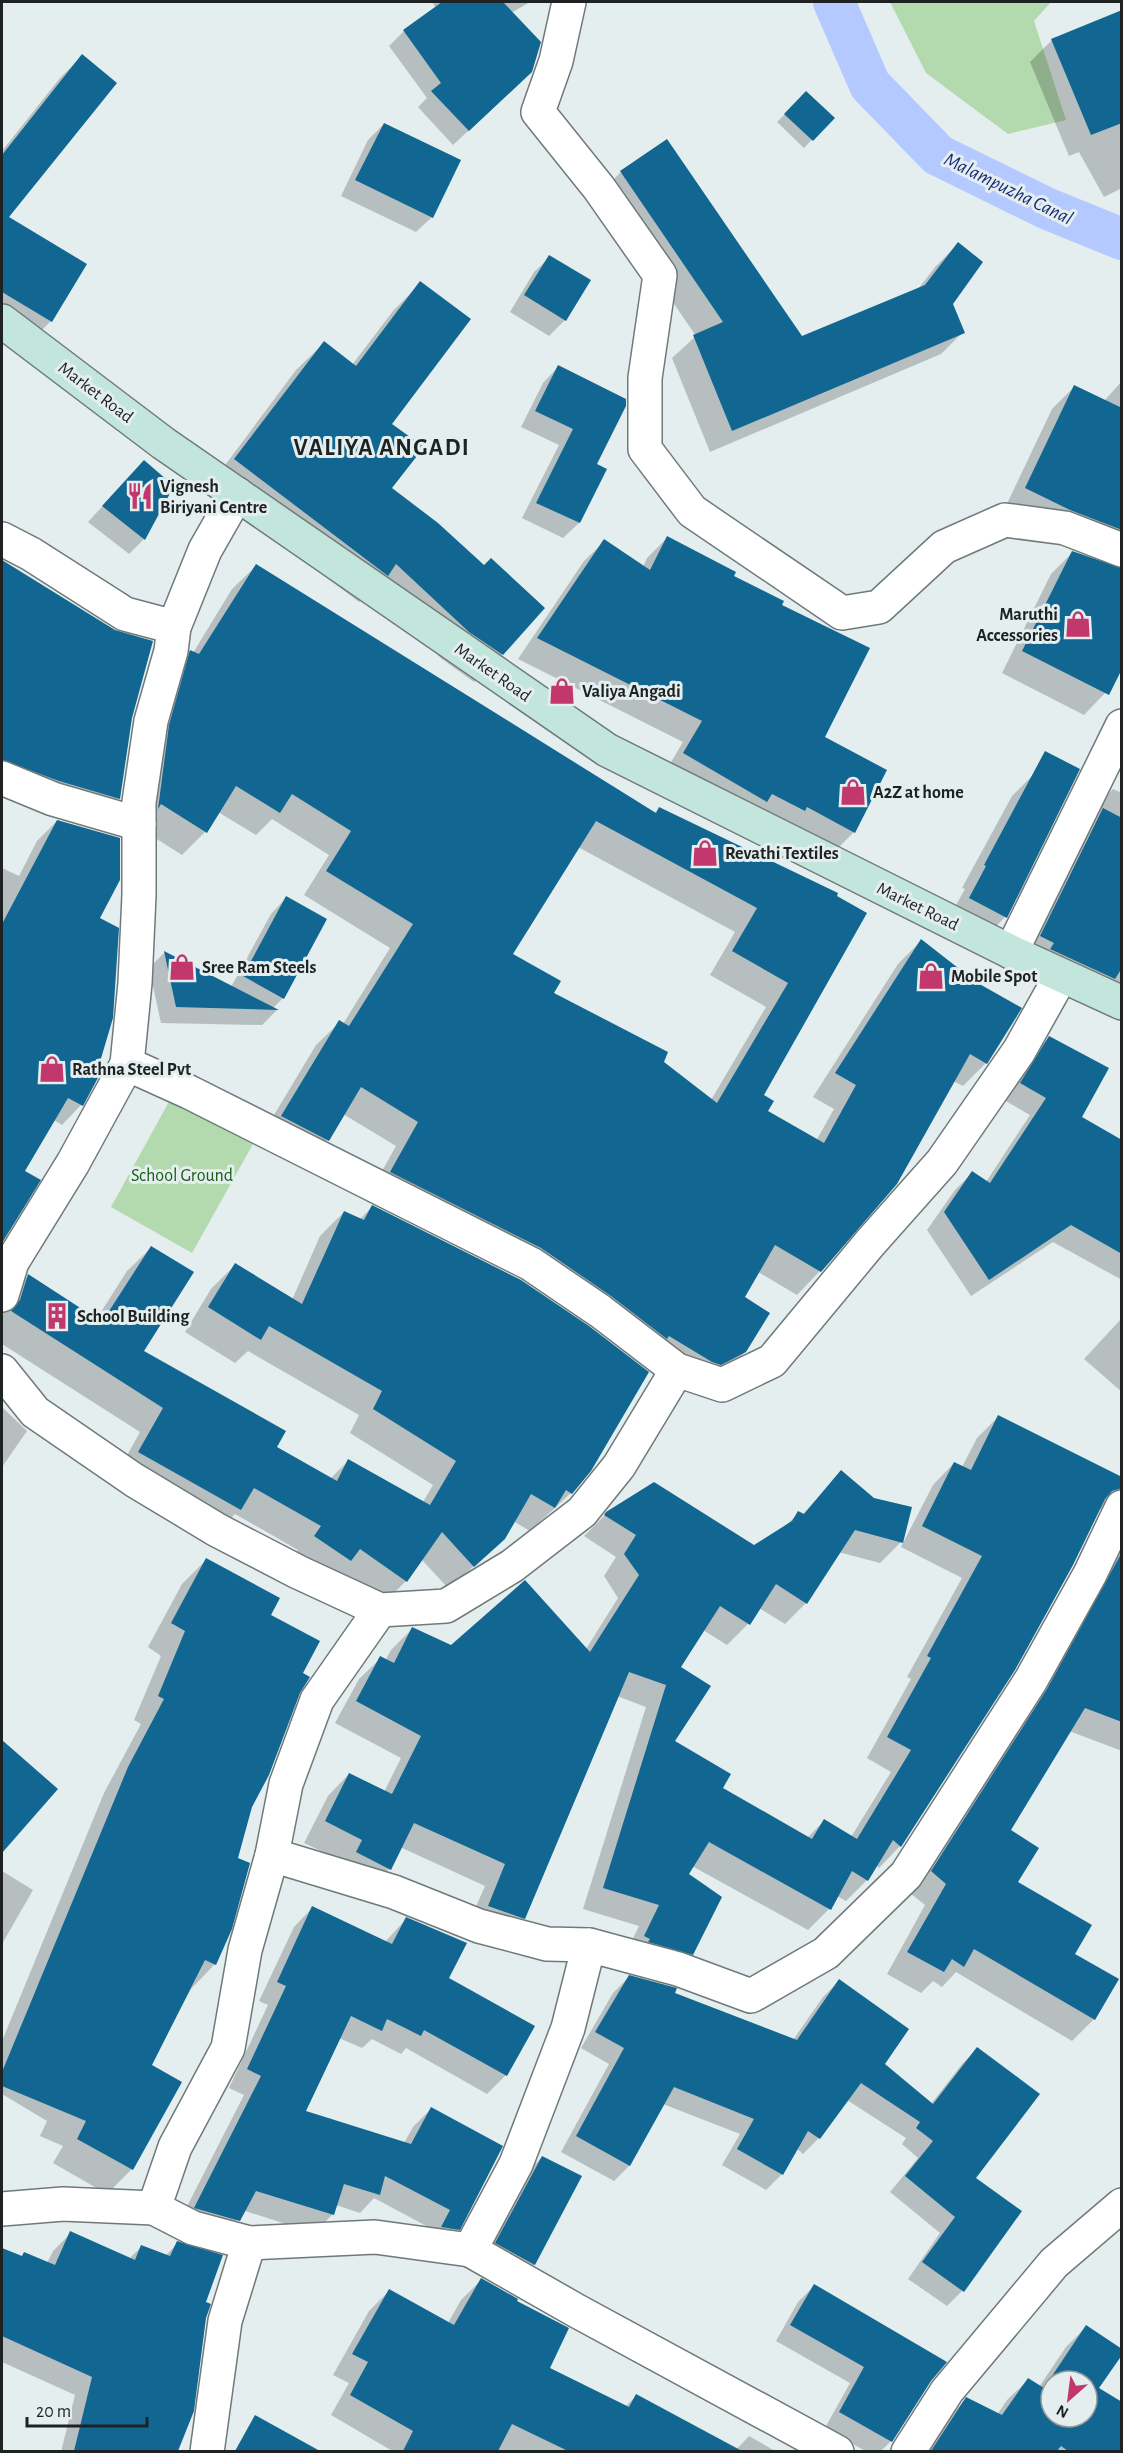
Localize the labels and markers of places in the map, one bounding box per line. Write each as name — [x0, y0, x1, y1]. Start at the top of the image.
place label: Vignesh Biriyani Centre — [160, 478, 267, 517]
restaurant icon: Vignesh Biriyani Centre — [125, 481, 155, 511]
place label: Maruthi Accessories — [976, 606, 1058, 645]
shop icon: Maruthi Accessories — [1063, 609, 1093, 639]
shop icon: Valiya Angadi — [547, 676, 577, 706]
place label: Valiya Angadi — [582, 683, 681, 701]
shop icon: A2Z at home — [838, 777, 868, 807]
place label: A2Z at home — [873, 784, 964, 802]
shop icon: Revathi Textiles — [690, 838, 720, 868]
place label: Revathi Textiles — [725, 845, 839, 863]
shop icon: Sree Ram Steels — [167, 952, 197, 982]
place label: Sree Ram Steels — [202, 959, 317, 977]
shop icon: Mobile Spot — [916, 961, 946, 991]
place label: Mobile Spot — [951, 968, 1037, 986]
shop icon: Rathna Steel Pvt — [37, 1054, 67, 1084]
place label: Rathna Steel Pvt — [72, 1061, 191, 1079]
building icon: School Building — [42, 1301, 72, 1331]
place label: School Building — [77, 1308, 190, 1326]

